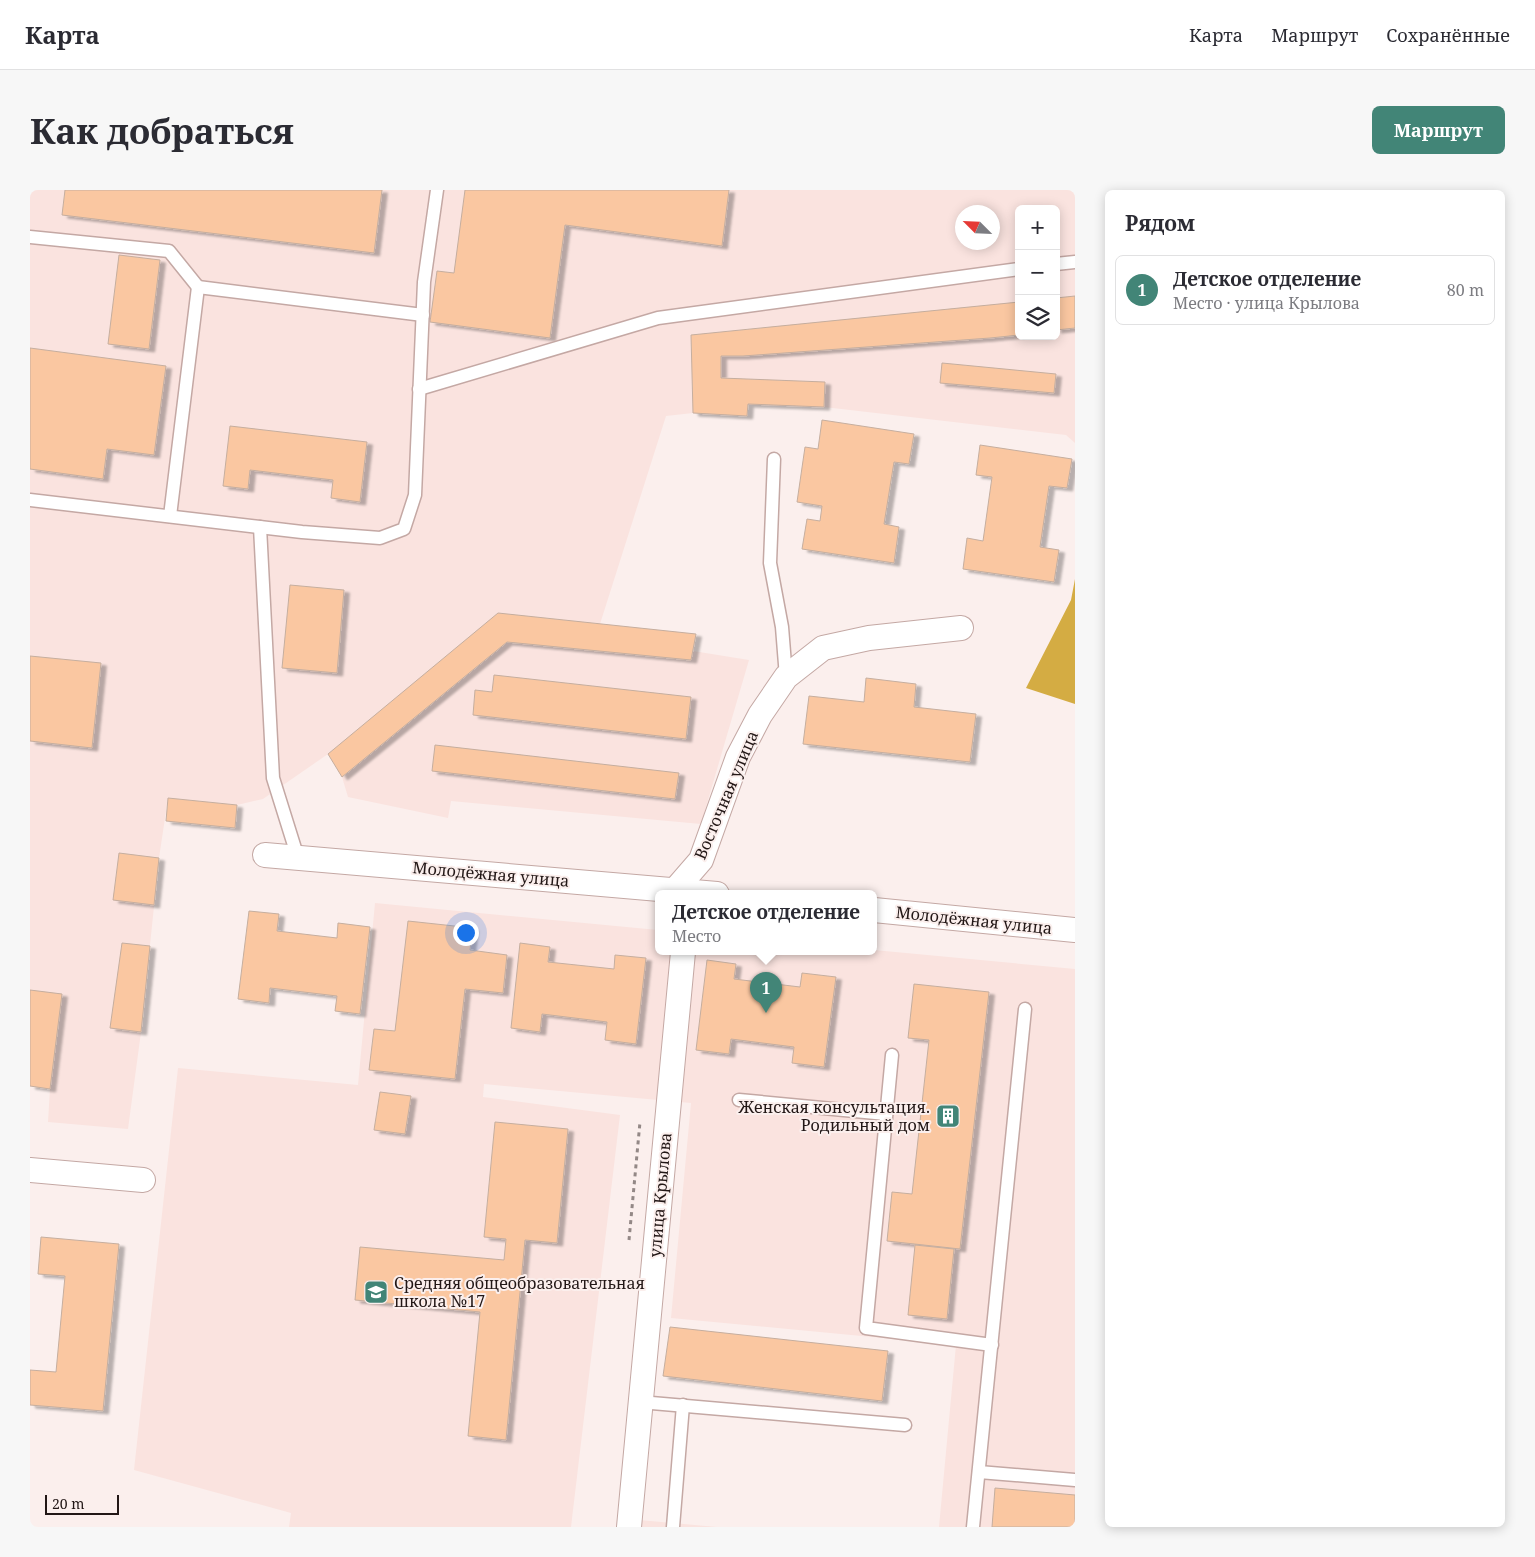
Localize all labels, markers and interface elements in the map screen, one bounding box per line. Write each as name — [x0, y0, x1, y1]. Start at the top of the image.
text: Карта — [25, 18, 100, 51]
text: Карта — [1189, 23, 1243, 47]
text: Маршрут — [1271, 23, 1358, 47]
text: Сохранённые — [1386, 23, 1510, 47]
button: Маршрут — [1372, 106, 1505, 154]
text: Как добраться — [30, 107, 294, 154]
north arrow — [955, 205, 1000, 250]
map controls — [1015, 205, 1060, 340]
button: + — [1015, 205, 1060, 250]
text: Рядом — [1125, 209, 1195, 237]
button: − — [1015, 250, 1060, 295]
text: Детское отделение — [1173, 266, 1361, 292]
text: 1 — [1137, 279, 1147, 301]
text: 80 m — [1447, 279, 1484, 301]
text: Место · улица Крылова — [1173, 292, 1360, 314]
button: layers — [1015, 295, 1060, 340]
street label: Восточная улица — [689, 727, 763, 863]
street label: Молодёжная улица — [412, 856, 570, 892]
popup — [655, 890, 877, 955]
text: Детское отделение — [672, 899, 860, 925]
street label: Молодёжная улица — [895, 901, 1053, 939]
your location — [453, 920, 479, 946]
text: Место — [672, 925, 721, 947]
pin: 1 — [750, 972, 782, 1013]
place label: Женская консультация. Родильный дом — [737, 1096, 930, 1136]
building icon: Женская консультация. Родильный дом — [935, 1103, 961, 1129]
street label: улица Крылова — [644, 1132, 676, 1258]
place label: Средняя общеобразовательная школа №17 — [394, 1272, 645, 1312]
school or university icon: Средняя общеобразовательная школа №17 — [363, 1279, 389, 1305]
scale bar — [45, 1492, 119, 1515]
text: 20 m — [52, 1494, 85, 1513]

